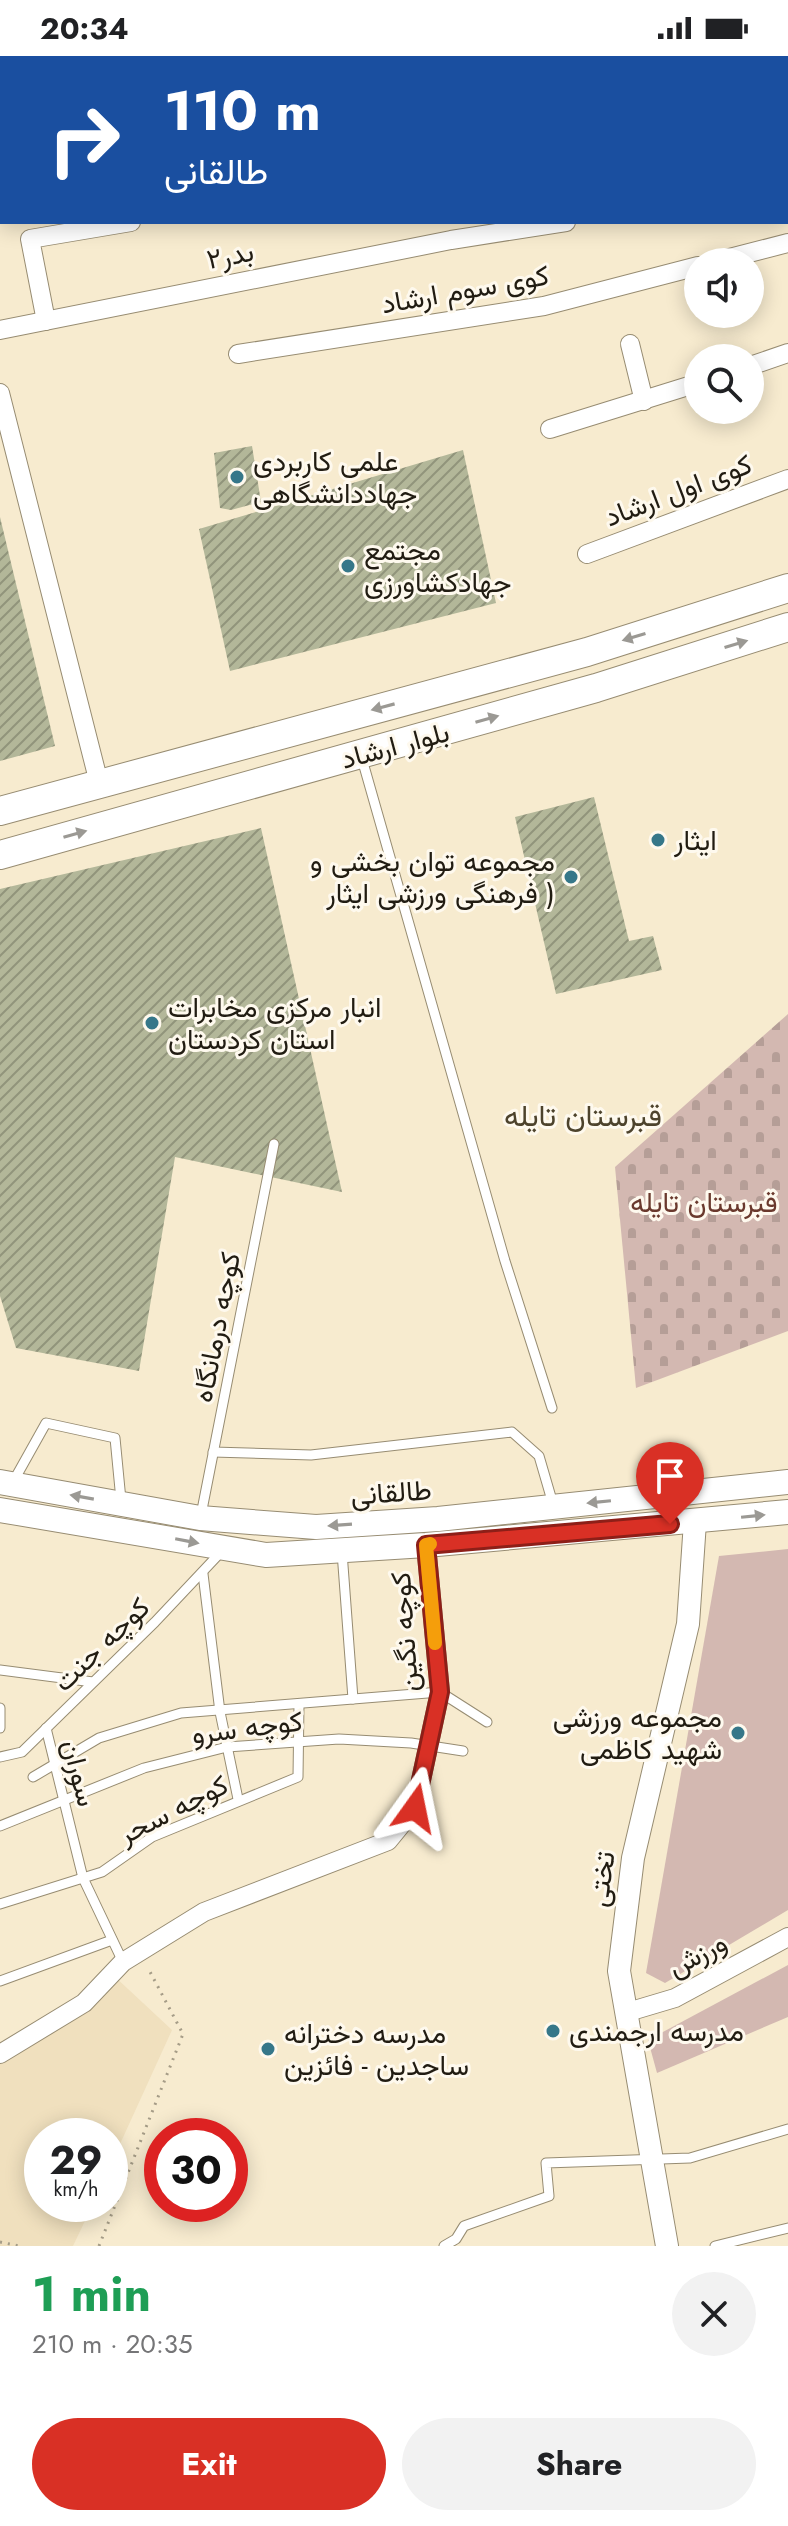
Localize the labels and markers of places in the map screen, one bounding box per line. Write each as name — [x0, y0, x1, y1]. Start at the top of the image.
place label: علمی کاربردی جهاددانشگاهی — [253, 441, 417, 514]
marker: علمی کاربردی جهاددانشگاهی — [228, 468, 246, 486]
place label: مجتمع جهادکشاورزی — [364, 530, 511, 603]
marker: مجتمع جهادکشاورزی — [339, 557, 357, 575]
place label: ایثار — [673, 820, 717, 861]
marker: ایثار — [649, 831, 667, 849]
place label: مجموعه توان بخشی و فرهنگی ورزشی ایثار ) — [310, 841, 555, 914]
marker: مجموعه توان بخشی و فرهنگی ورزشی ایثار ) — [562, 868, 580, 886]
place label: انبار مرکزی مخابرات استان کردستان — [168, 987, 382, 1060]
marker: انبار مرکزی مخابرات استان کردستان — [143, 1014, 161, 1032]
pin — [636, 1442, 704, 1524]
place label: مجموعه ورزشی شهید کاظمی — [553, 1697, 722, 1770]
marker: مجموعه ورزشی شهید کاظمی — [729, 1724, 747, 1742]
place label: مدرسه ارجمندی — [569, 2011, 744, 2052]
place label: مدرسه دخترانه ساجدین - فائزین — [284, 2013, 469, 2086]
marker: مدرسه ارجمندی — [544, 2022, 562, 2040]
marker: مدرسه دخترانه ساجدین - فائزین — [259, 2040, 277, 2058]

